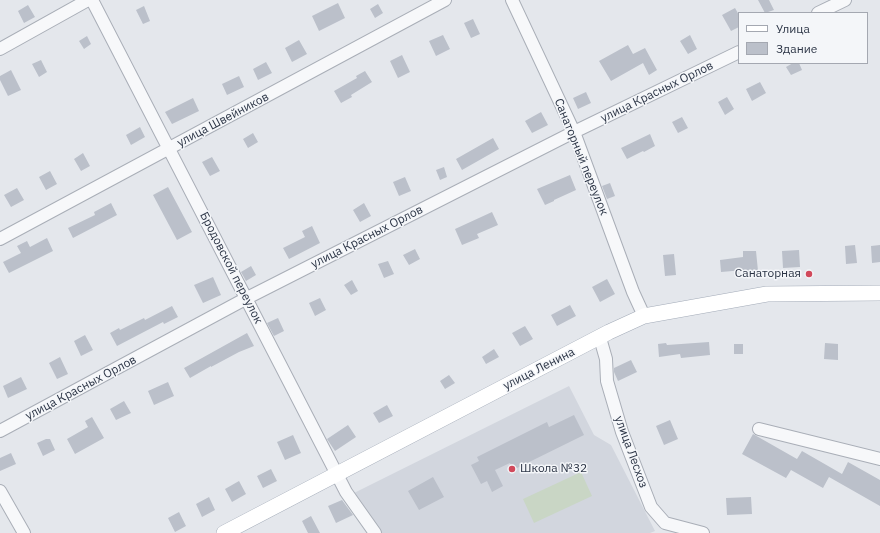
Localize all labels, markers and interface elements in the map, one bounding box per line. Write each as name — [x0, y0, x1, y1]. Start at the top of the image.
legend — [738, 12, 868, 64]
text: Улица — [776, 21, 810, 36]
text: Здание — [776, 41, 817, 56]
street label: улица Красных Орлов — [598, 58, 716, 126]
street label: улица Швейников — [175, 90, 271, 150]
street label: Санаторный переулок — [551, 96, 611, 218]
street label: улица Красных Орлов — [309, 203, 425, 271]
street label: Бродовской переулок — [196, 210, 266, 326]
place label: Санаторная — [735, 267, 801, 281]
marker: Санаторная — [804, 269, 814, 279]
street label: улица Ленина — [501, 345, 577, 393]
street label: улица Красных Орлов — [23, 353, 139, 423]
street label: улица Лесхоз — [611, 414, 651, 490]
place label: Школа №32 — [520, 462, 587, 476]
marker: Школа №32 — [507, 464, 517, 474]

